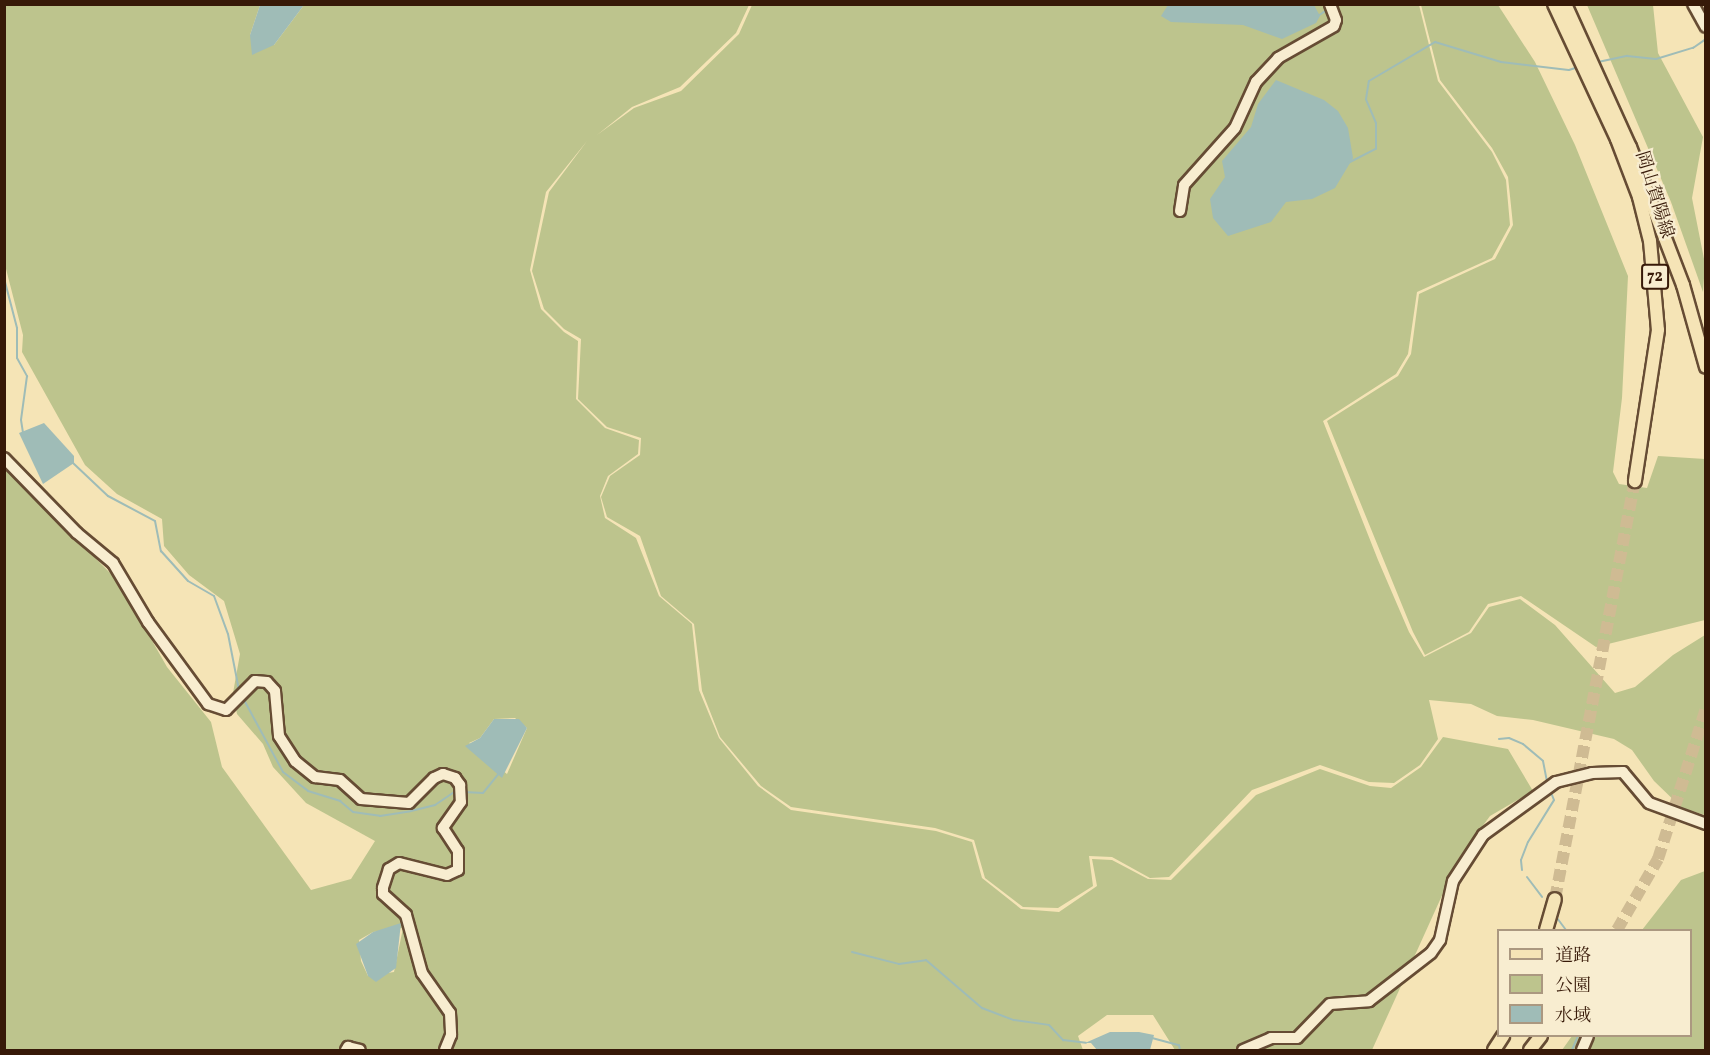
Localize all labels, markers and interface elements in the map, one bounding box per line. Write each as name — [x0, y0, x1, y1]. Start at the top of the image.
street label: 岡山賀陽線 — [1630, 149, 1676, 241]
road number: 72 — [1640, 264, 1670, 290]
legend — [1497, 929, 1692, 1037]
text: 道路 — [1555, 944, 1591, 969]
text: 公園 — [1555, 974, 1591, 999]
text: 水域 — [1555, 1004, 1591, 1029]

